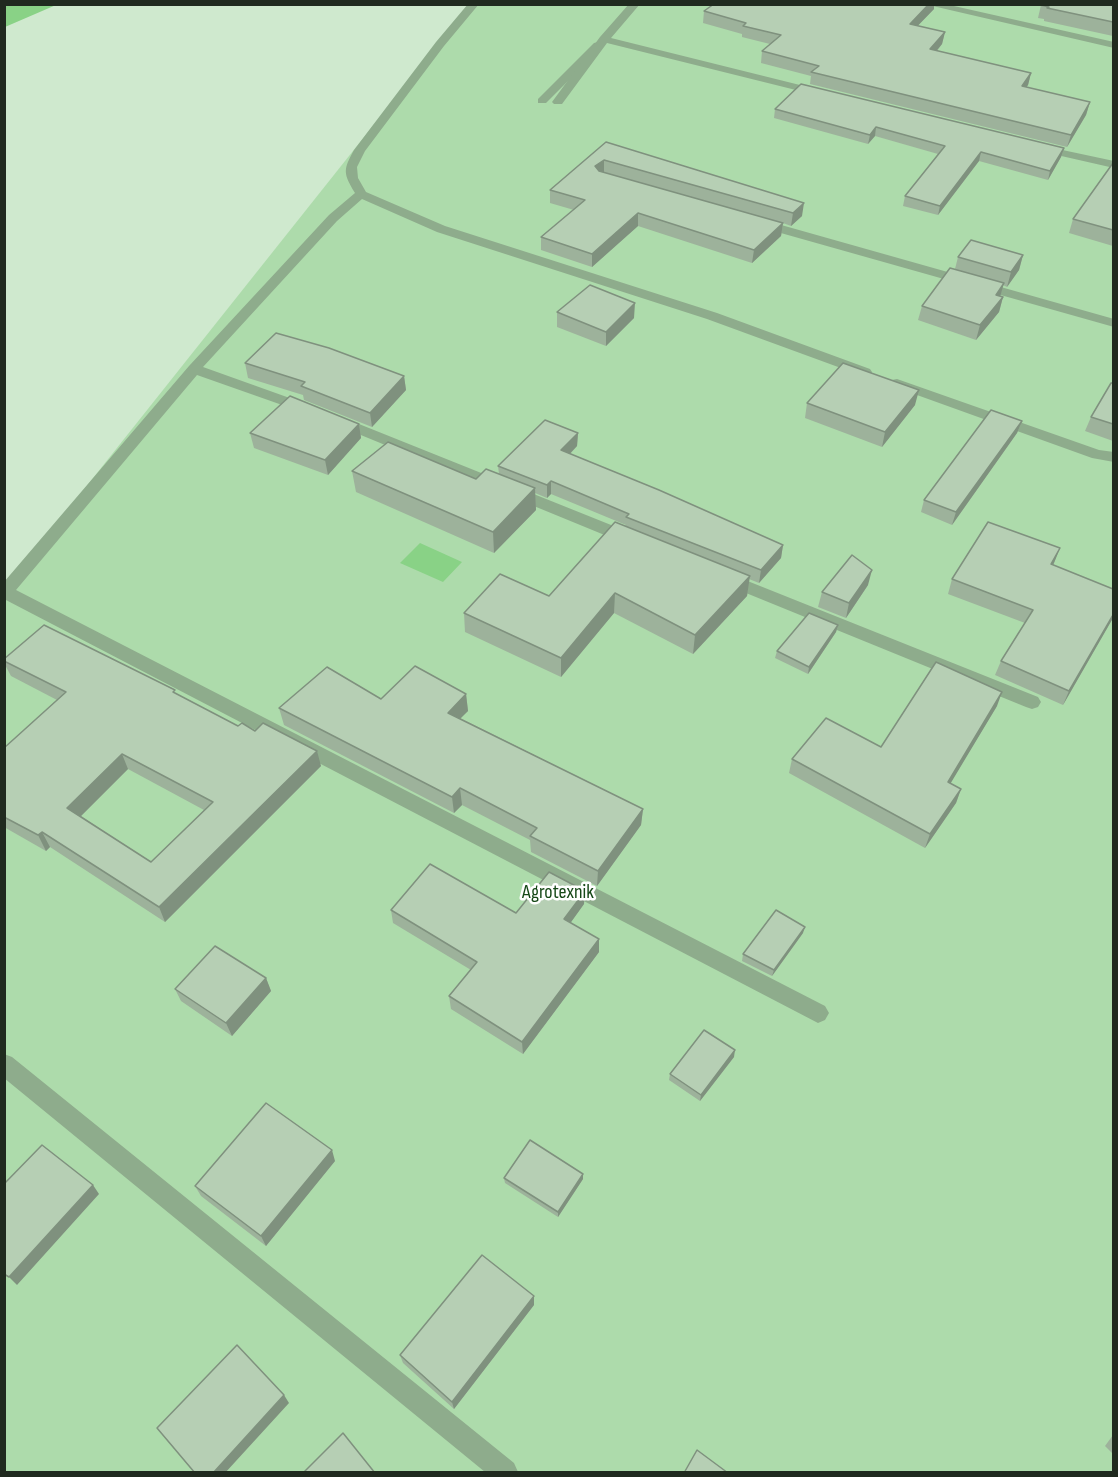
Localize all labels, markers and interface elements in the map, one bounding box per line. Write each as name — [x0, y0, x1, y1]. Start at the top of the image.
park label: Agrotexnik — [522, 881, 594, 905]

